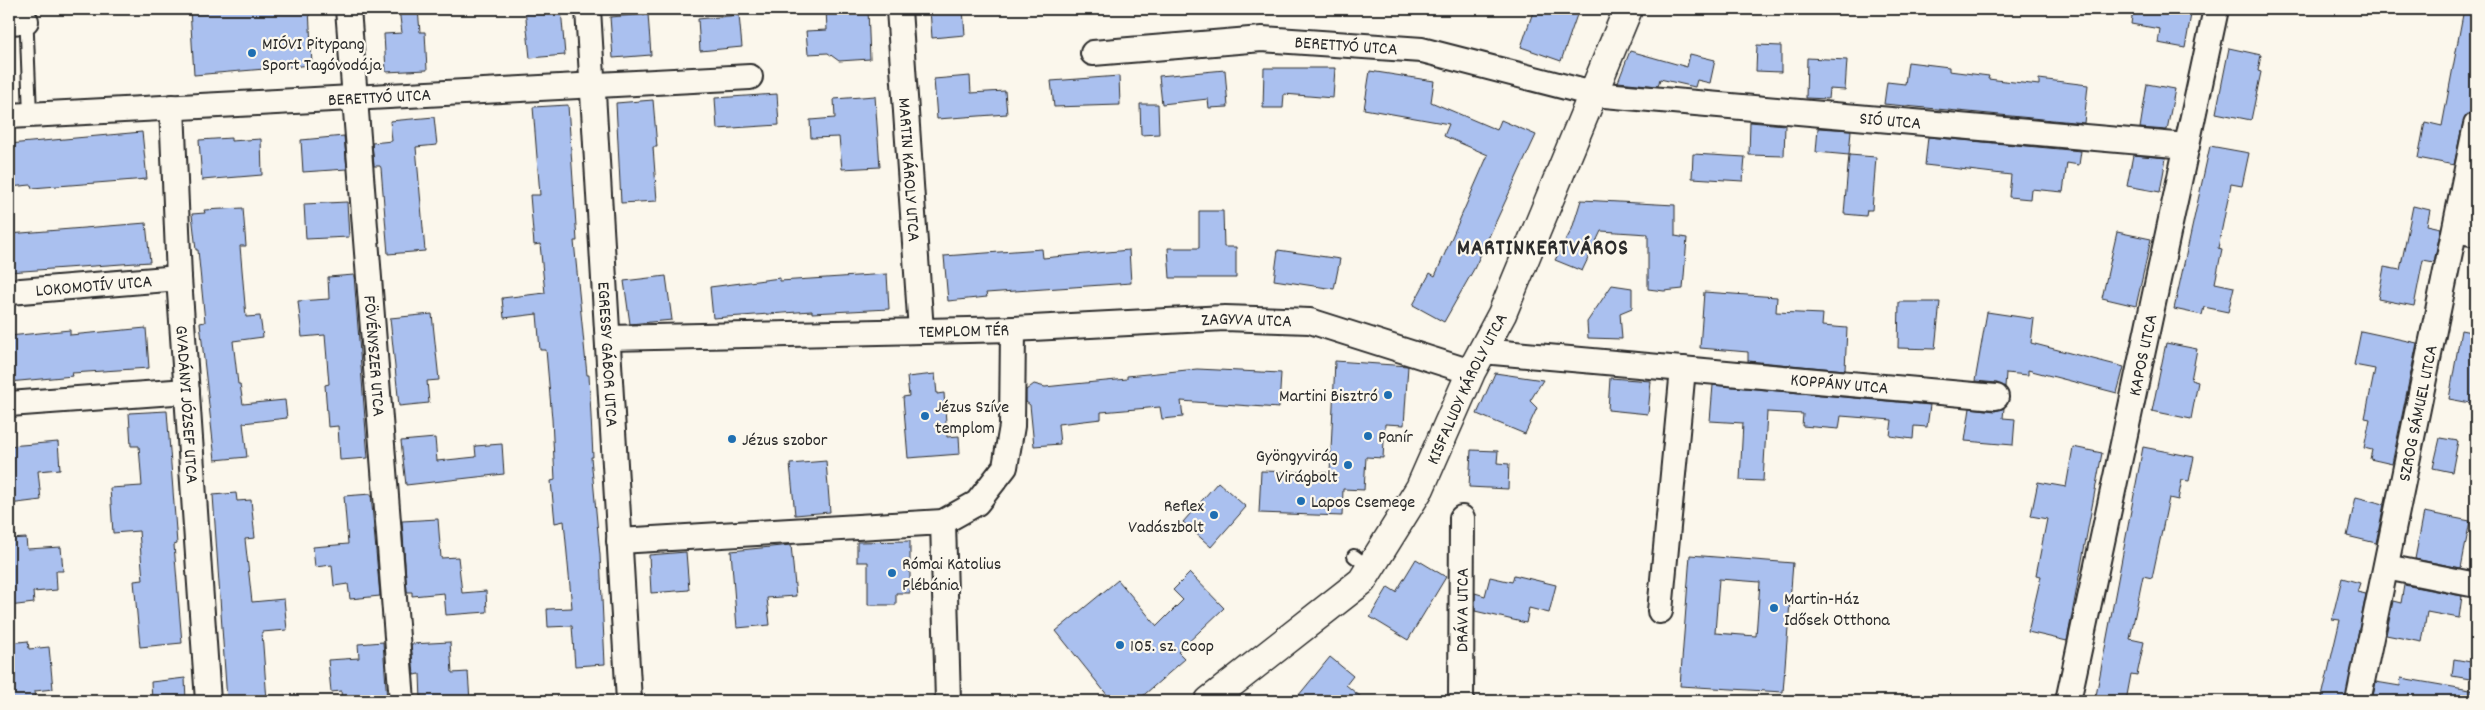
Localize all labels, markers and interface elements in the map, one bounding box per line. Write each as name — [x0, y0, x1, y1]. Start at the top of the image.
street label: BERETTYÓ UTCA — [1294, 31, 1399, 63]
place label: MIÓVI Pitypang Sport Tagóvodája — [262, 33, 382, 79]
marker: MIÓVI Pitypang Sport Tagóvodája — [246, 47, 258, 59]
street label: BERETTYÓ UTCA — [327, 84, 432, 114]
street label: MARTIN KÁROLY UTCA — [890, 97, 925, 243]
street label: SIÓ UTCA — [1858, 107, 1922, 138]
district label: MARTINKERTVÁROS — [1457, 234, 1629, 265]
street label: LOKOMOTÍV UTCA — [35, 270, 153, 305]
street label: EGRESSY GÁBOR UTCA — [589, 281, 623, 428]
street label: FÖVÉNYSZER UTCA — [355, 294, 390, 418]
street label: ZAGYVA UTCA — [1201, 308, 1292, 335]
street label: KISFALUDY KÁROLY UTCA — [1422, 309, 1515, 469]
street label: KAPOS UTCA — [2124, 312, 2165, 399]
street label: TEMPLOM TÉR — [918, 319, 1010, 346]
street label: GVADÁNYI JÓZSEF UTCA — [167, 325, 203, 485]
street label: SZROG SÁMUEL UTCA — [2393, 343, 2446, 484]
street label: KOPPÁNY UTCA — [1789, 369, 1890, 402]
place label: Martini Bisztró — [1279, 385, 1378, 410]
marker: Martini Bisztró — [1382, 389, 1394, 401]
place label: Jézus Szíve templom — [935, 396, 1009, 442]
marker: Jézus Szíve templom — [919, 410, 931, 422]
place label: Panír — [1378, 426, 1413, 451]
place label: Jézus szobor — [742, 429, 828, 454]
marker: Panír — [1362, 430, 1374, 442]
marker: Jézus szobor — [726, 433, 738, 445]
place label: Gyöngyvirág Virágbolt — [1256, 445, 1338, 491]
marker: Gyöngyvirág Virágbolt — [1342, 459, 1354, 471]
place label: Lapos Csemege — [1311, 491, 1415, 516]
place label: Reflex Vadászbolt — [1128, 495, 1204, 541]
marker: Lapos Csemege — [1295, 495, 1307, 507]
marker: Reflex Vadászbolt — [1208, 509, 1220, 521]
place label: Római Katolius Plébánia — [902, 553, 1001, 599]
marker: Római Katolius Plébánia — [886, 567, 898, 579]
street label: DRÁVA UTCA — [1451, 567, 1477, 652]
place label: Martin-Ház Idősek Otthona — [1784, 588, 1890, 634]
marker: Martin-Ház Idősek Otthona — [1768, 602, 1780, 614]
place label: 105. sz. Coop — [1130, 635, 1214, 660]
marker: 105. sz. Coop — [1114, 639, 1126, 651]

